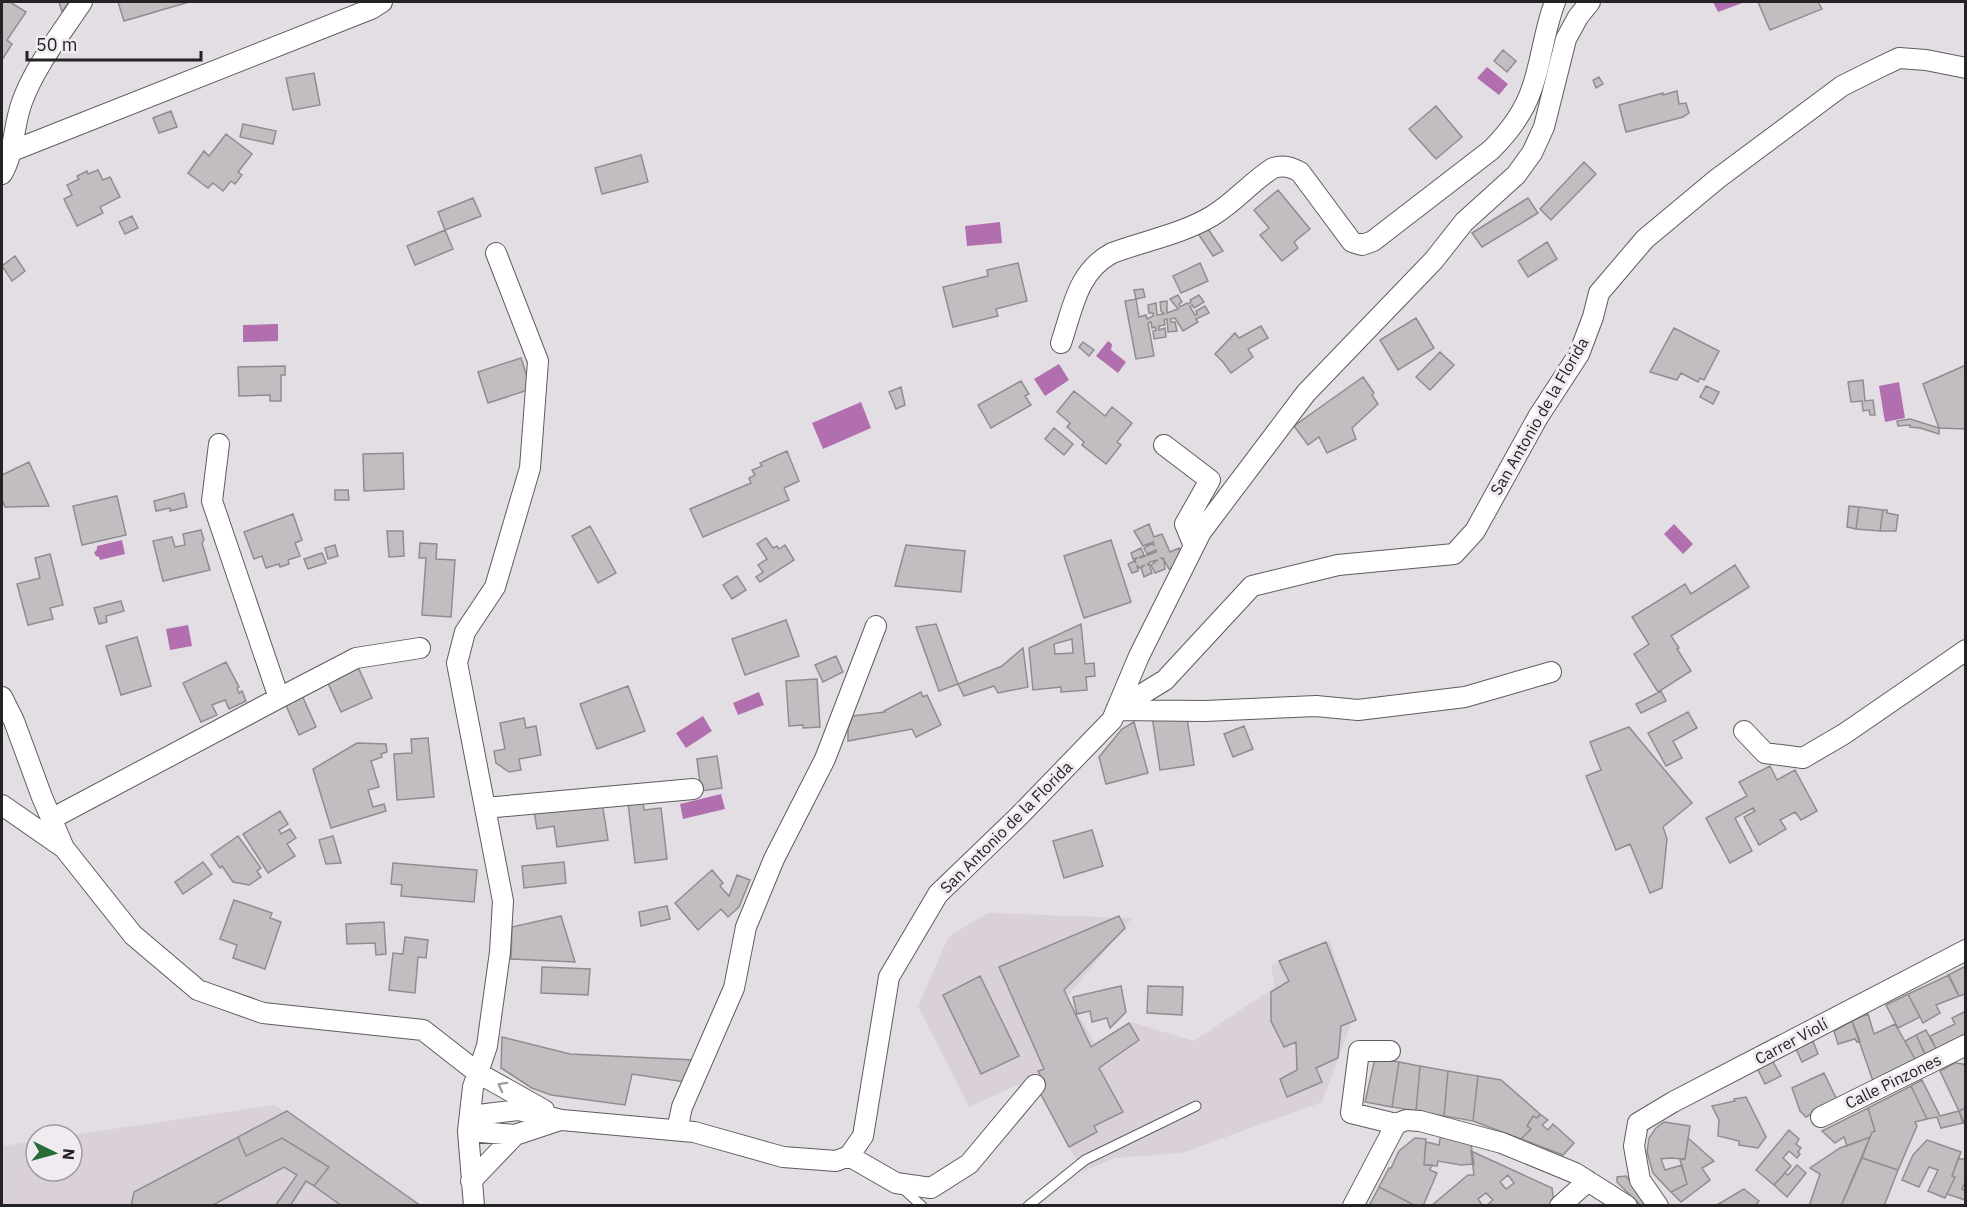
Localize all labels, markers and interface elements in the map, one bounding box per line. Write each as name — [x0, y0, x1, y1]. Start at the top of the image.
scale bar — [27, 24, 201, 62]
text: 50 m — [36, 33, 78, 56]
street label: San Antonio de la Florida — [1486, 333, 1593, 498]
street label: San Antonio de la Florida — [936, 756, 1077, 897]
street label: Carrer Violí — [1751, 1013, 1831, 1069]
street label: Calle Pinzones — [1842, 1049, 1944, 1113]
one-way arrow — [497, 1082, 508, 1093]
north arrow — [24, 1123, 84, 1183]
text: N — [58, 1148, 79, 1161]

